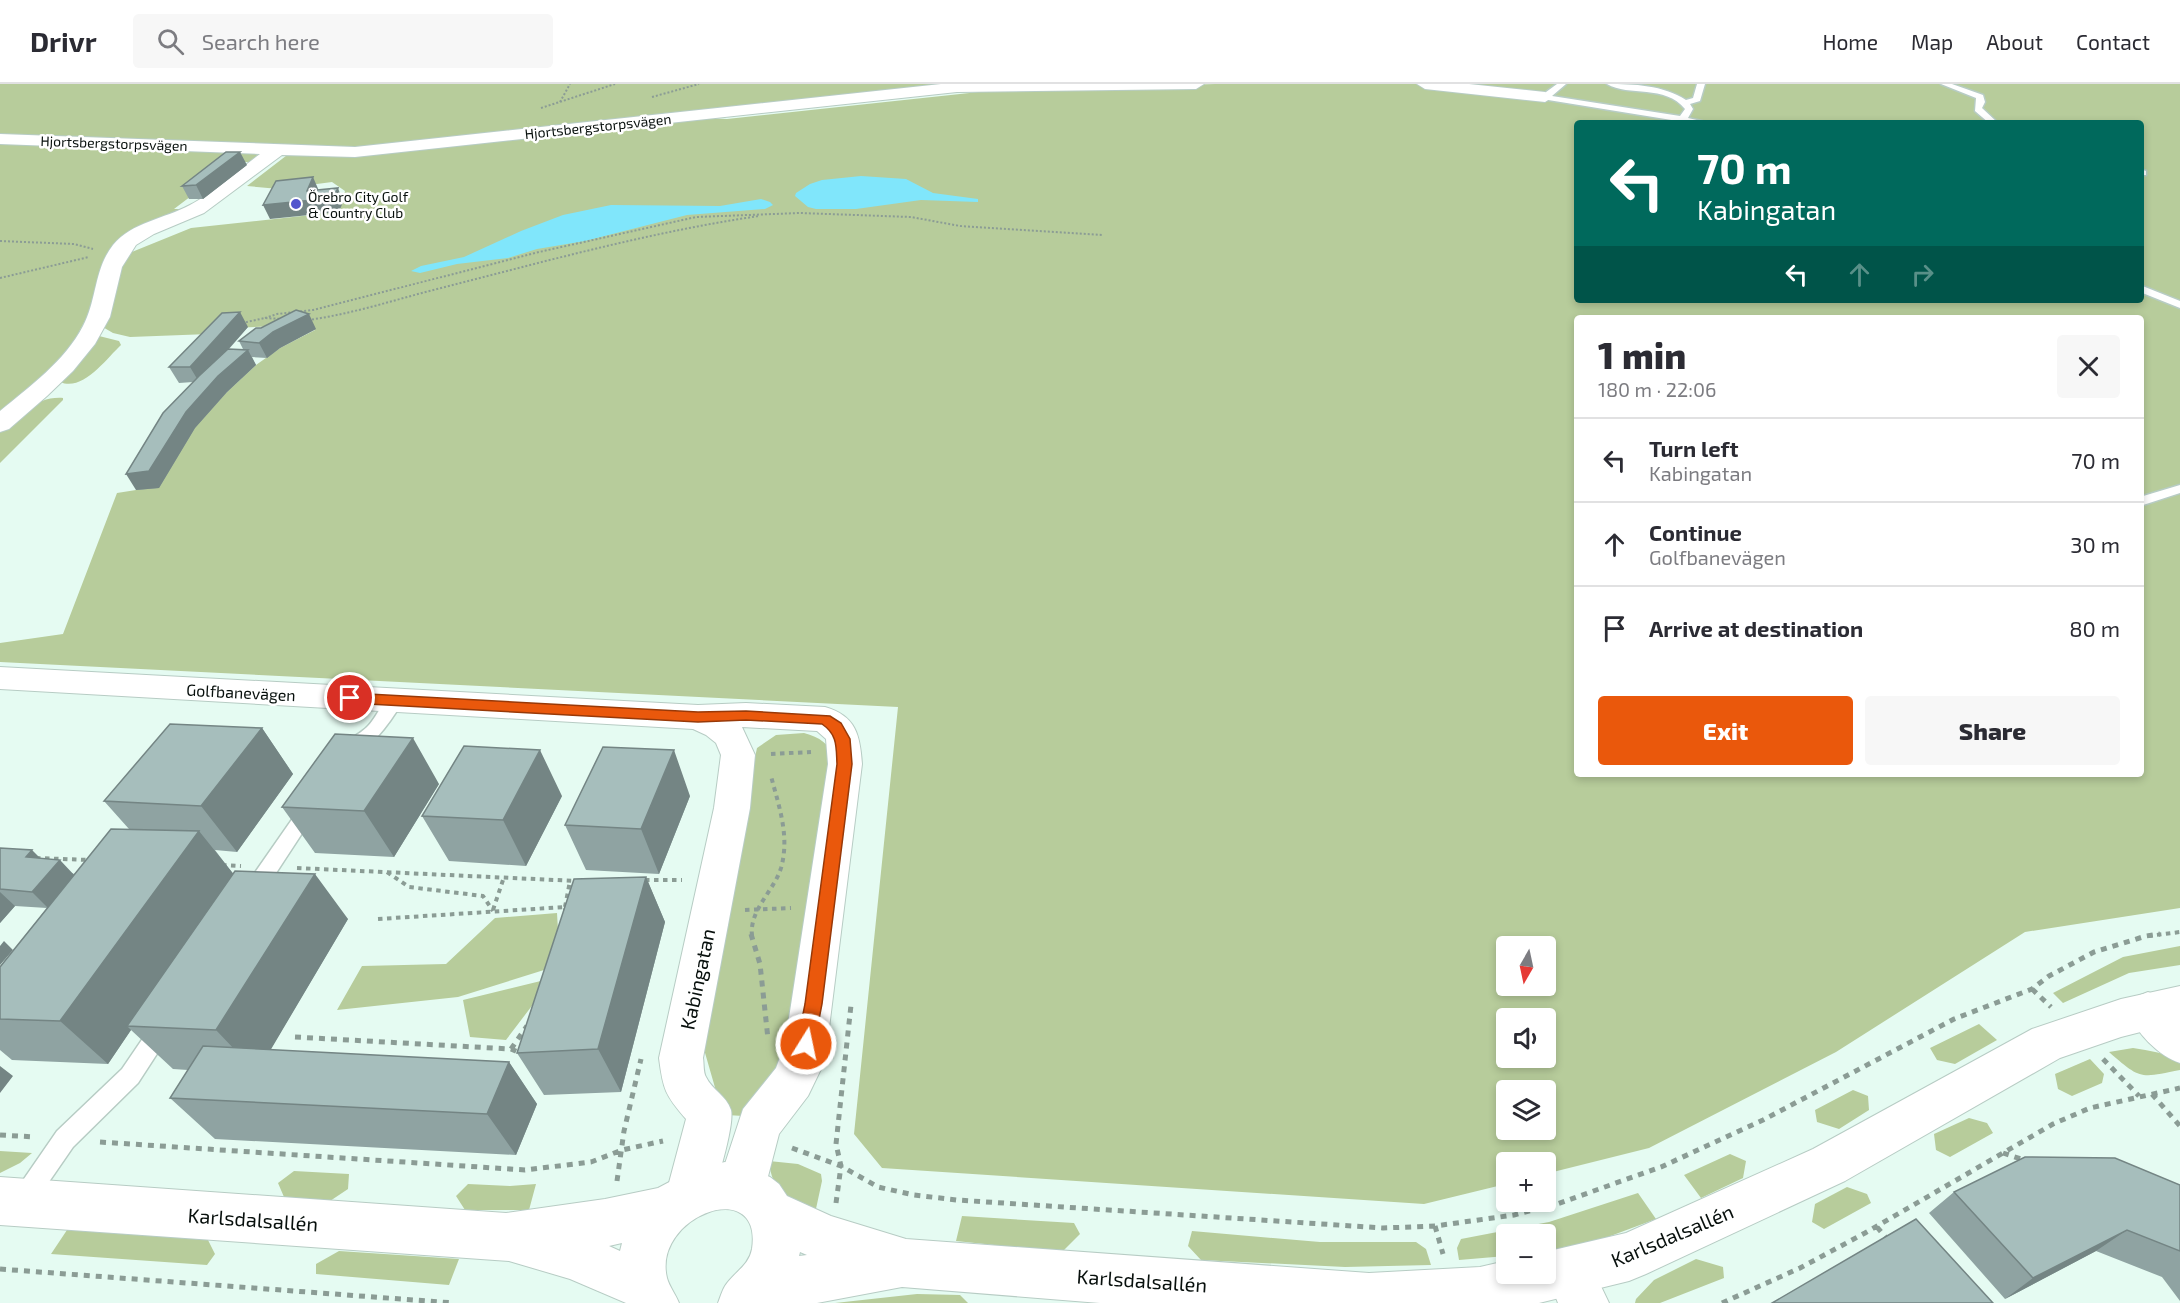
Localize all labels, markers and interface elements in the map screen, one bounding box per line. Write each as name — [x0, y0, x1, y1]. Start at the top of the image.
search box — [133, 14, 553, 68]
text: Drivr — [30, 24, 97, 58]
icon: search — [154, 25, 187, 58]
text: Search here — [202, 28, 320, 54]
text: Home — [1822, 29, 1878, 54]
text: Map — [1911, 29, 1953, 54]
text: About — [1986, 29, 2043, 54]
text: Contact — [2076, 29, 2150, 54]
street label: Hjortsbergstorpsvägen — [524, 110, 672, 142]
street label: Hjortsbergstorpsvägen — [40, 132, 188, 154]
text: 70 m — [1697, 142, 1792, 192]
icon: left — [1598, 144, 1676, 222]
place label: Örebro City Golf & Country Club — [308, 188, 409, 221]
text: Kabingatan — [1697, 193, 1836, 225]
marker: Örebro City Golf & Country Club — [289, 197, 303, 211]
icon: left — [1780, 258, 1813, 291]
icon: ahead — [1843, 258, 1876, 291]
icon: right — [1906, 258, 1939, 291]
text: 1 min — [1598, 333, 1686, 376]
button: close — [2057, 335, 2120, 398]
text: 180 m · 22:06 — [1598, 377, 1716, 401]
text: Turn left — [1649, 435, 1738, 461]
icon: left — [1598, 444, 1631, 477]
text: 70 m — [2071, 447, 2120, 473]
text: Kabingatan — [1649, 461, 1752, 485]
text: Continue — [1649, 519, 1742, 545]
icon: ahead — [1598, 528, 1631, 561]
text: 30 m — [2070, 531, 2120, 557]
text: Golfbanevägen — [1649, 545, 1786, 569]
icon: arrive — [1598, 612, 1631, 645]
text: Arrive at destination — [1649, 615, 1863, 641]
text: 80 m — [2069, 615, 2120, 641]
pin — [324, 672, 375, 723]
street label: Golfbanevägen — [186, 680, 296, 704]
icon: arrive — [333, 681, 366, 714]
button: Exit — [1598, 696, 1853, 765]
button: Share — [1865, 696, 2120, 765]
street label: Kabingatan — [675, 926, 719, 1032]
north arrow — [1496, 936, 1556, 996]
map controls — [1496, 936, 1556, 1284]
button: sound — [1496, 1008, 1556, 1068]
position arrow — [774, 1012, 838, 1076]
button: layers — [1496, 1080, 1556, 1140]
button: + — [1496, 1152, 1556, 1212]
street label: Karlsdalsallén — [1607, 1198, 1737, 1272]
street label: Karlsdalsallén — [187, 1202, 319, 1236]
button: − — [1496, 1224, 1556, 1284]
street label: Karlsdalsallén — [1076, 1263, 1208, 1297]

